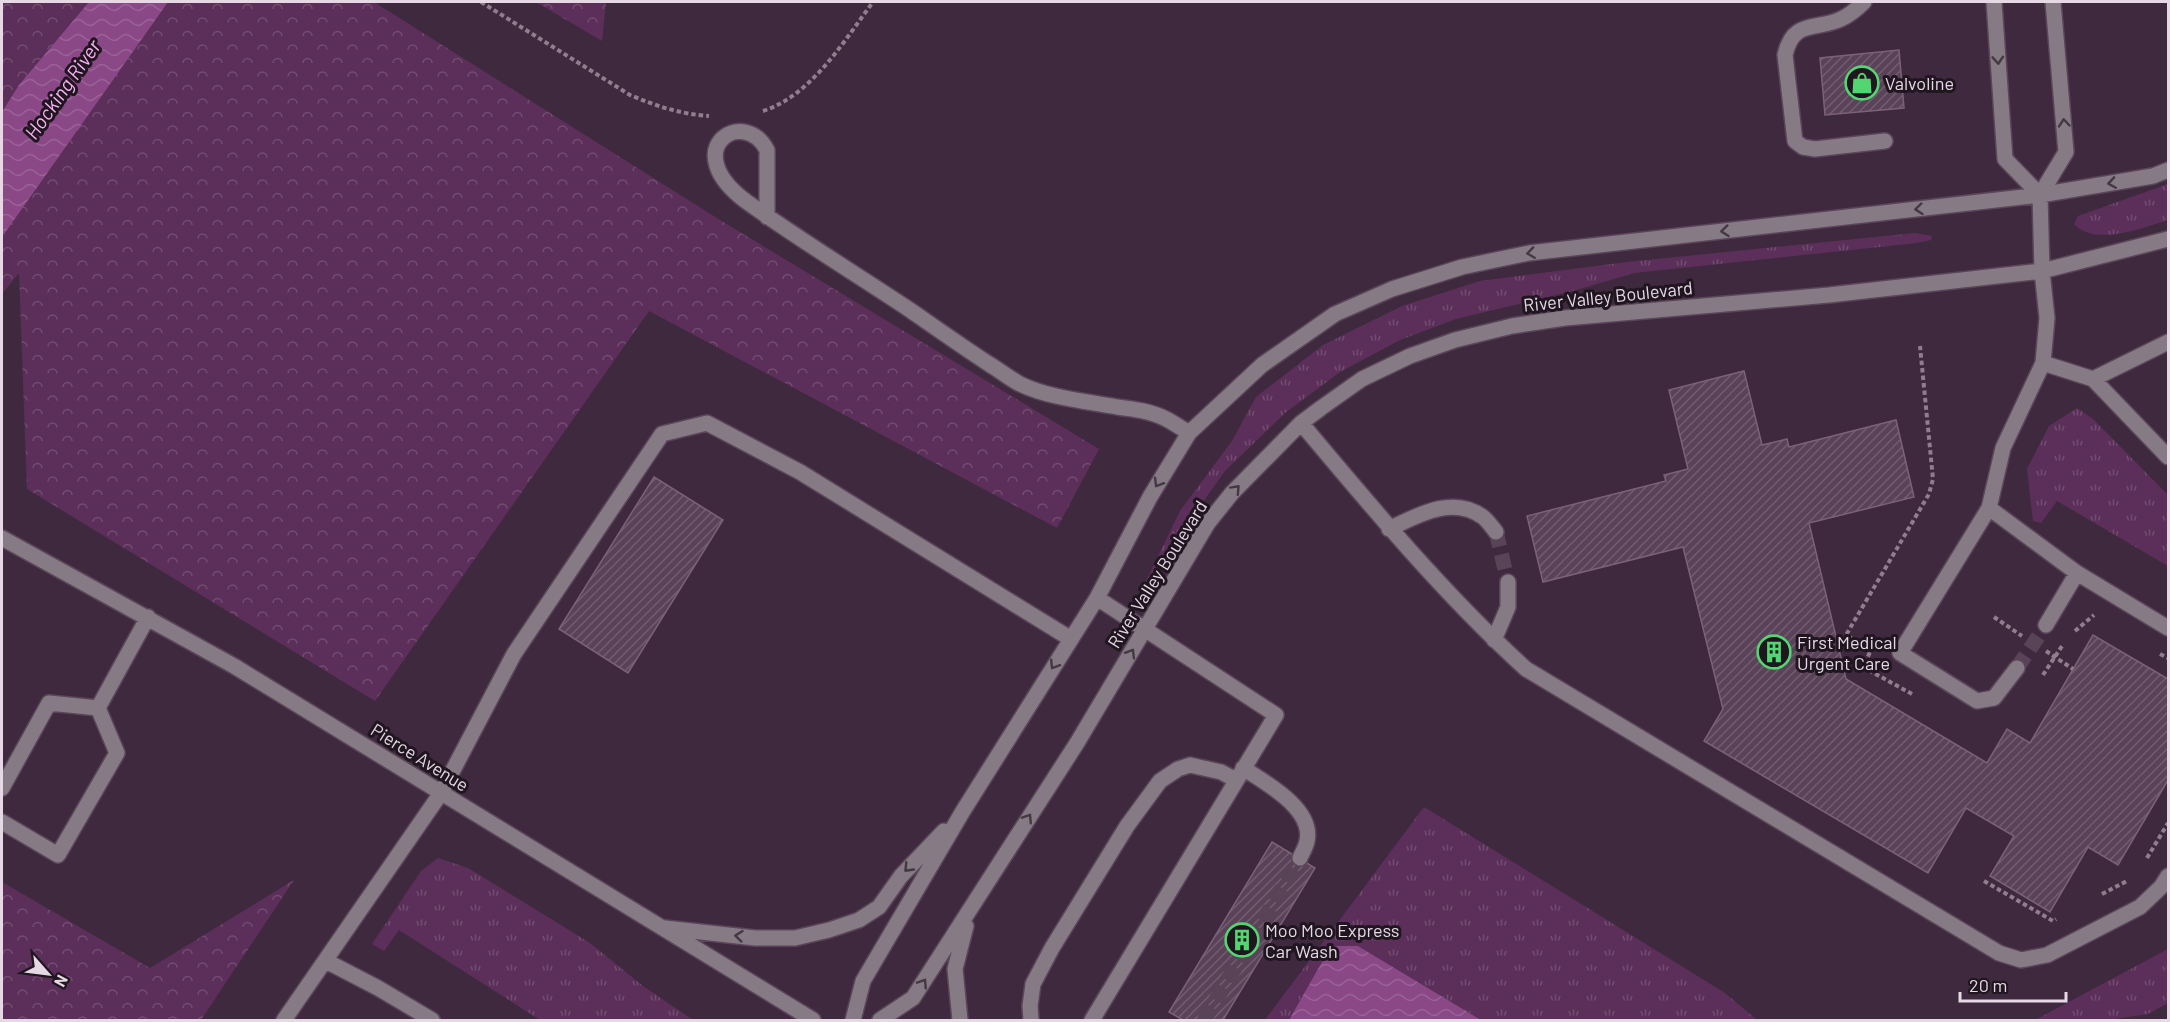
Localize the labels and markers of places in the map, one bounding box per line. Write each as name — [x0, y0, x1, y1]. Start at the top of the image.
shop icon: Valvoline — [1844, 65, 1880, 101]
place label: Valvoline — [1885, 72, 1954, 94]
place label: First Medical Urgent Care — [1797, 631, 1897, 674]
building icon: First Medical Urgent Care — [1756, 634, 1792, 670]
place label: Moo Moo Express Car Wash — [1265, 919, 1400, 962]
building icon: Moo Moo Express Car Wash — [1224, 922, 1260, 958]

